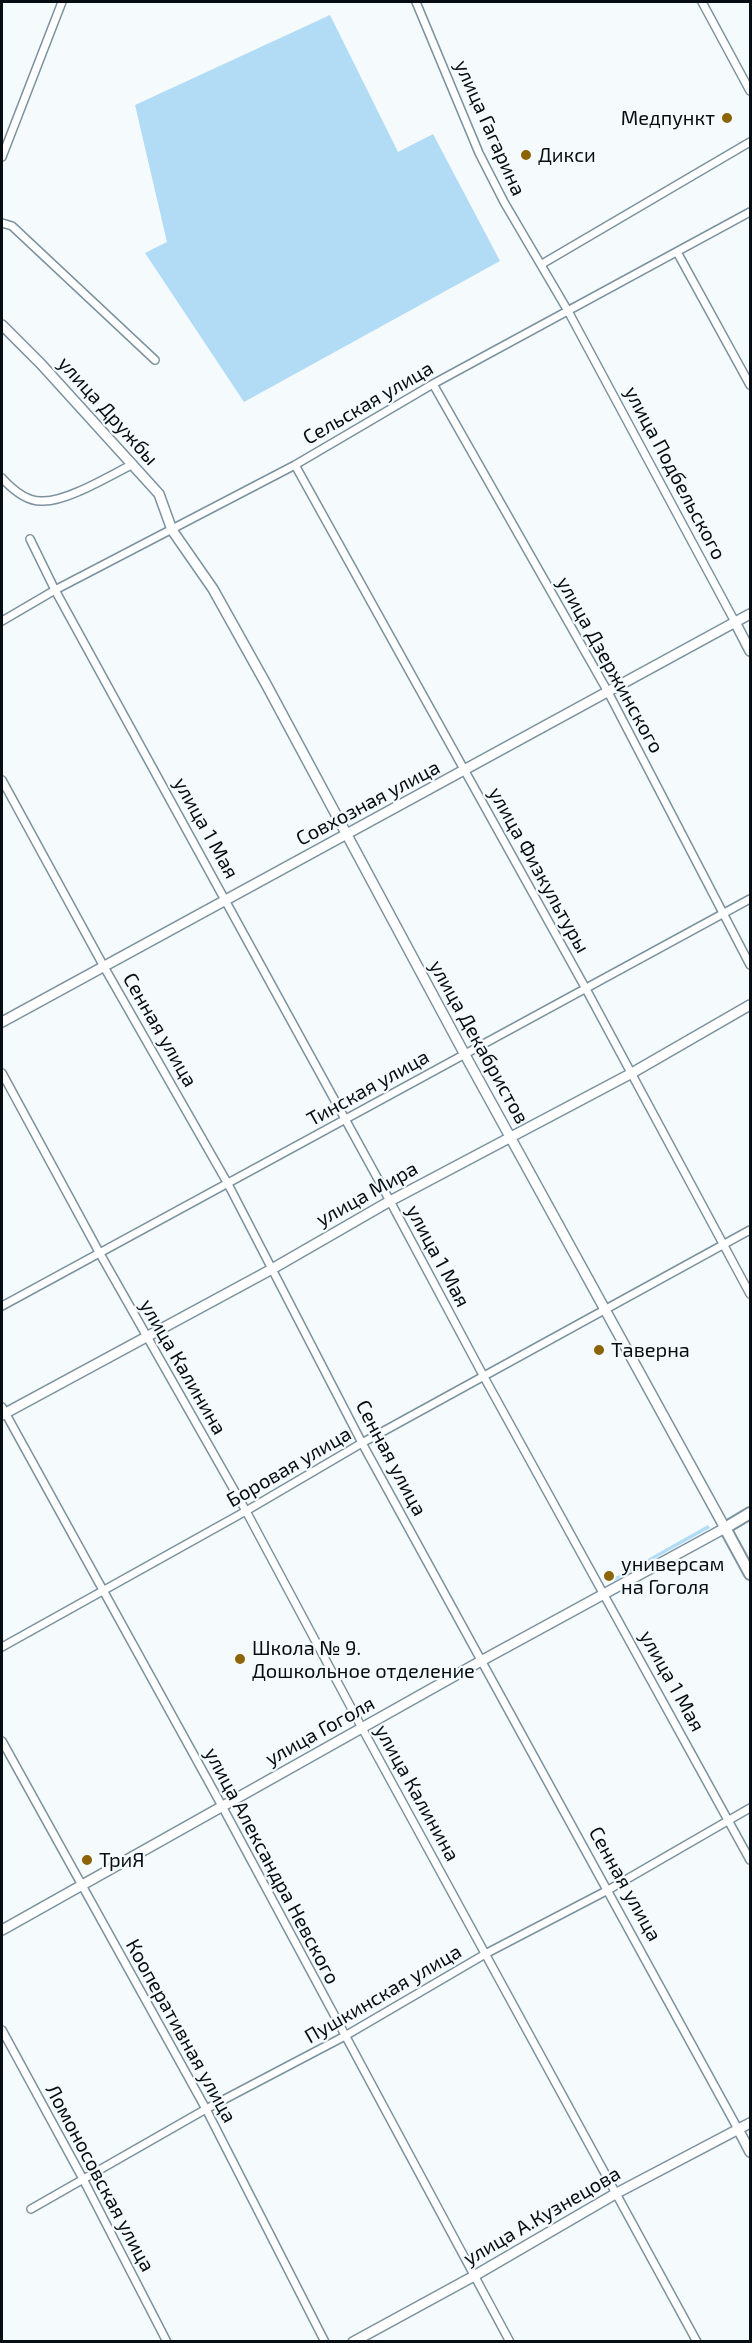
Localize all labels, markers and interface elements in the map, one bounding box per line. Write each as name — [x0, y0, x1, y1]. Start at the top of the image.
street label: улица Гагарина — [449, 57, 531, 199]
place label: Медпункт — [621, 106, 715, 130]
marker: Медпункт — [720, 111, 734, 125]
place label: Дикси — [538, 143, 596, 167]
marker: Дикси — [519, 148, 533, 162]
street label: улица Дружбы — [53, 352, 163, 470]
street label: Сельская улица — [299, 356, 437, 450]
street label: улица Подбельского — [619, 382, 731, 564]
street label: улица Дзержинского — [551, 573, 669, 757]
street label: Совхозная улица — [292, 755, 444, 851]
street label: улица 1 Мая — [168, 773, 244, 883]
street label: улица Физкультуры — [483, 783, 595, 957]
street label: улица Декабристов — [424, 956, 534, 1128]
street label: Сенная улица — [118, 969, 202, 1091]
street label: Тинская улица — [303, 1045, 433, 1131]
street label: улица Мира — [312, 1156, 422, 1232]
street label: улица 1 Мая — [401, 1201, 475, 1311]
street label: улица Калинина — [135, 1295, 231, 1439]
place label: Таверна — [611, 1338, 690, 1362]
marker: Таверна — [592, 1343, 606, 1357]
street label: Сенная улица — [350, 1396, 432, 1520]
street label: Боровая улица — [222, 1422, 356, 1512]
place label: универсам на Гоголя — [621, 1552, 724, 1599]
marker: универсам на Гоголя — [602, 1569, 616, 1583]
street label: улица 1 Мая — [634, 1626, 710, 1736]
place label: Школа № 9. Дошкольное отделение — [252, 1636, 475, 1683]
marker: Школа № 9. Дошкольное отделение — [233, 1652, 247, 1666]
street label: улица Гоголя — [261, 1691, 379, 1771]
street label: улица Калинина — [370, 1721, 464, 1865]
street label: улица Александра Невского — [199, 1744, 345, 1988]
street label: Сенная улица — [584, 1822, 666, 1946]
place label: ТриЯ — [99, 1848, 145, 1872]
marker: ТриЯ — [80, 1853, 94, 1867]
street label: Кооперативная улица — [121, 1935, 241, 2127]
street label: Пушкинская улица — [300, 1939, 466, 2049]
street label: Ломоносовская улица — [40, 2080, 160, 2276]
street label: улица А.Кузнецова — [459, 2161, 625, 2271]

